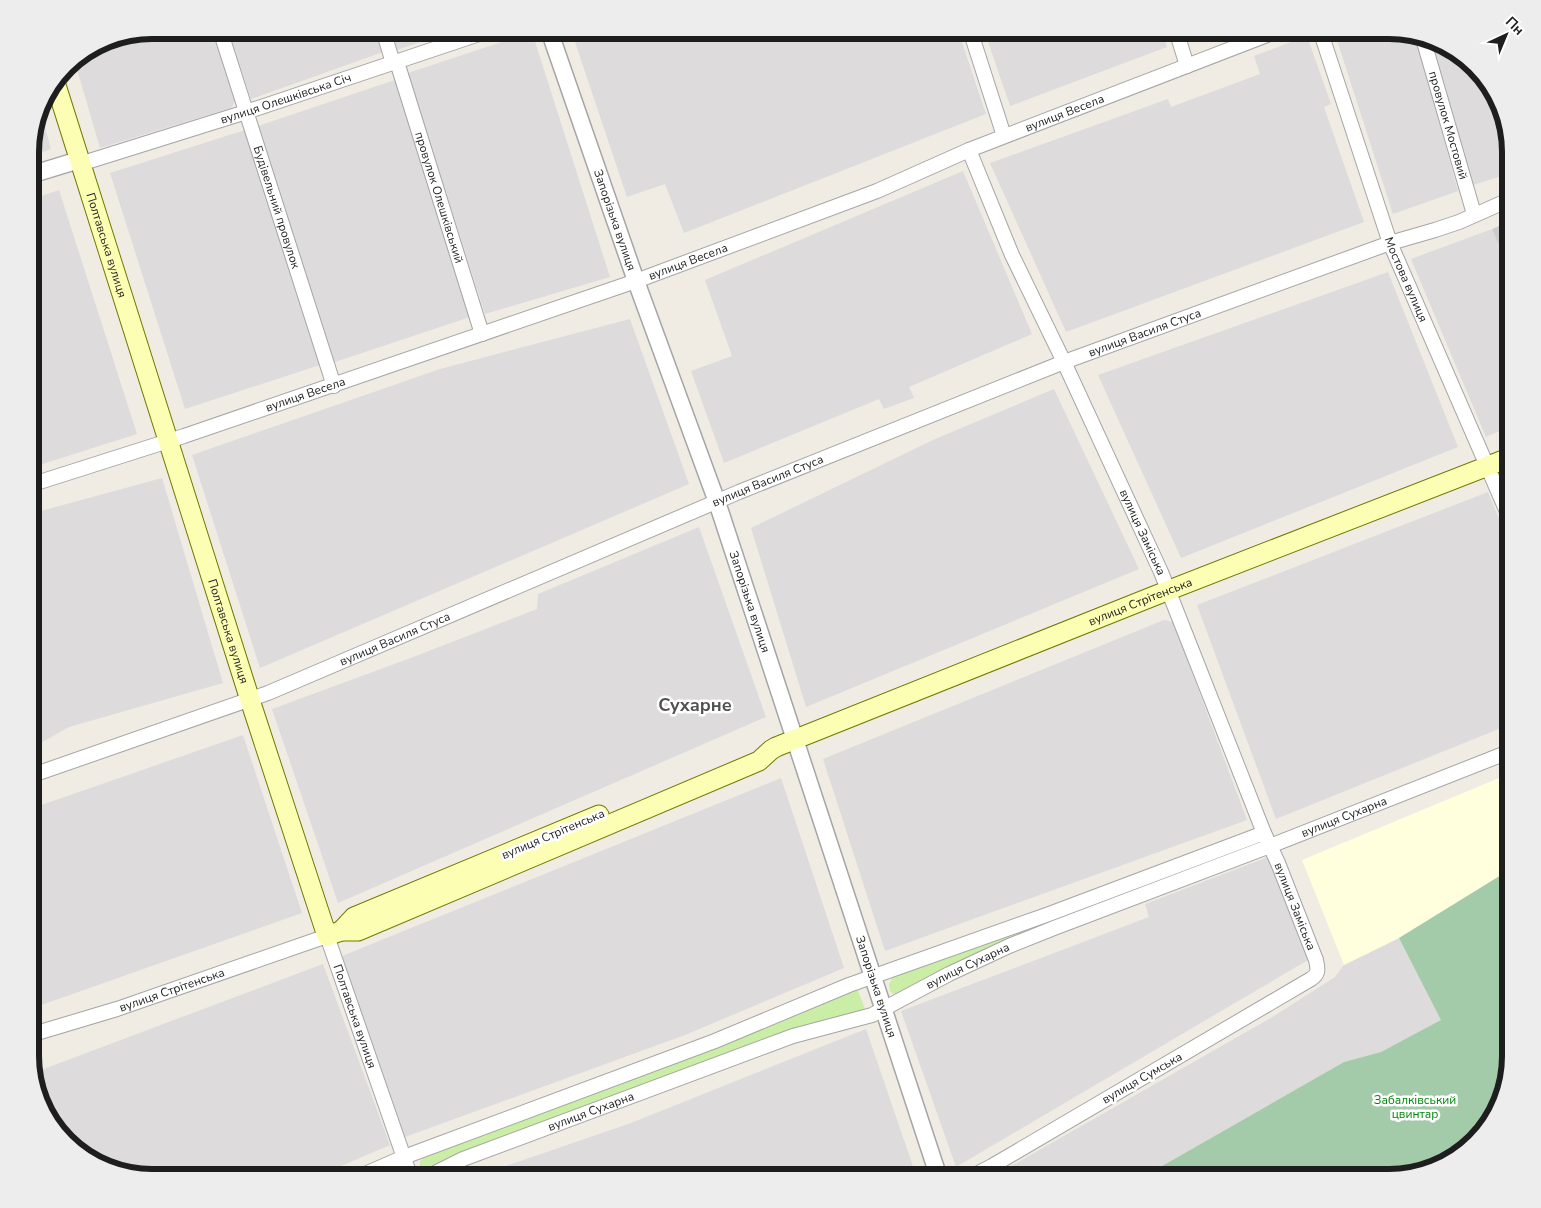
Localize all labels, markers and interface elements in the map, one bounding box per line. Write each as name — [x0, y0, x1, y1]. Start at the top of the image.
north arrow — [1481, 10, 1531, 60]
text: Пн — [1501, 12, 1528, 40]
street label: вулиця Олешківська Січ — [219, 69, 353, 127]
street label: провулок Мостовий — [1425, 69, 1472, 181]
street label: вулиця Весела — [1023, 91, 1106, 136]
street label: провулок Олешківський — [411, 130, 467, 265]
street label: Будівельний провулок — [250, 144, 304, 271]
street label: Запорізька вулиця — [590, 167, 640, 273]
street label: Полтавська вулиця — [82, 191, 131, 300]
street label: Мостова вулиця — [1381, 235, 1431, 324]
street label: вулиця Весела — [646, 239, 730, 284]
street label: вулиця Василя Стуса — [1086, 305, 1203, 360]
street label: вулиця Весела — [263, 373, 347, 415]
street label: вулиця Василя Стуса — [710, 451, 826, 511]
street label: вулиця Заміська — [1116, 487, 1169, 578]
street label: Запорізька вулиця — [726, 549, 774, 655]
street label: вулиця Стрітенська — [1086, 574, 1195, 629]
street label: Полтавська вулиця — [204, 577, 252, 686]
street label: вулиця Василя Стуса — [337, 608, 453, 670]
district label: Сухарне — [658, 693, 732, 717]
street label: вулиця Сухарна — [1299, 793, 1389, 841]
street label: вулиця Стрітенська — [499, 805, 607, 863]
street label: вулиця Заміська — [1271, 860, 1319, 953]
street label: Запорізька вулиця — [852, 933, 900, 1040]
street label: вулиця Сухарна — [923, 939, 1012, 993]
street label: Полтавська вулиця — [329, 962, 380, 1070]
street label: вулиця Стрітенська — [117, 964, 227, 1016]
street label: вулиця Сумська — [1099, 1049, 1185, 1107]
street label: вулиця Сухарна — [546, 1088, 636, 1135]
park label: Забалківський цвинтар — [1374, 1092, 1456, 1122]

